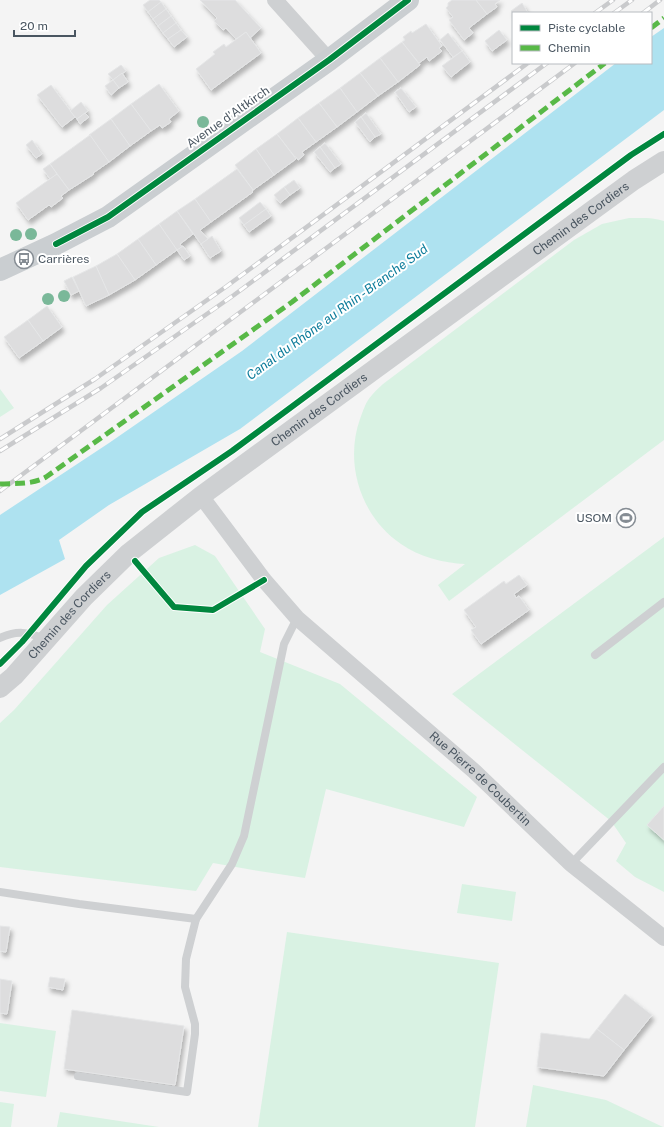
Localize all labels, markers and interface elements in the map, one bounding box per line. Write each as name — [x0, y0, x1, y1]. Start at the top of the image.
scale bar — [14, 12, 75, 38]
legend — [512, 12, 652, 64]
text: 20 m — [20, 19, 48, 33]
text: Piste cyclable — [548, 21, 625, 35]
text: Chemin — [548, 41, 590, 55]
street label: Avenue d'Altkirch — [184, 83, 272, 151]
street label: Chemin des Cordiers — [530, 179, 632, 258]
water label: Canal du Rhône au Rhin - Branche Sud — [243, 241, 431, 383]
bus stop icon: Carrières — [13, 248, 35, 270]
place label: Carrières — [38, 252, 89, 266]
street label: Chemin des Cordiers — [268, 370, 370, 449]
sports icon: USOM — [615, 507, 637, 529]
place label: USOM — [576, 511, 612, 525]
street label: Chemin des Cordiers — [25, 568, 114, 662]
street label: Rue Pierre de Coubertin — [426, 729, 534, 829]

